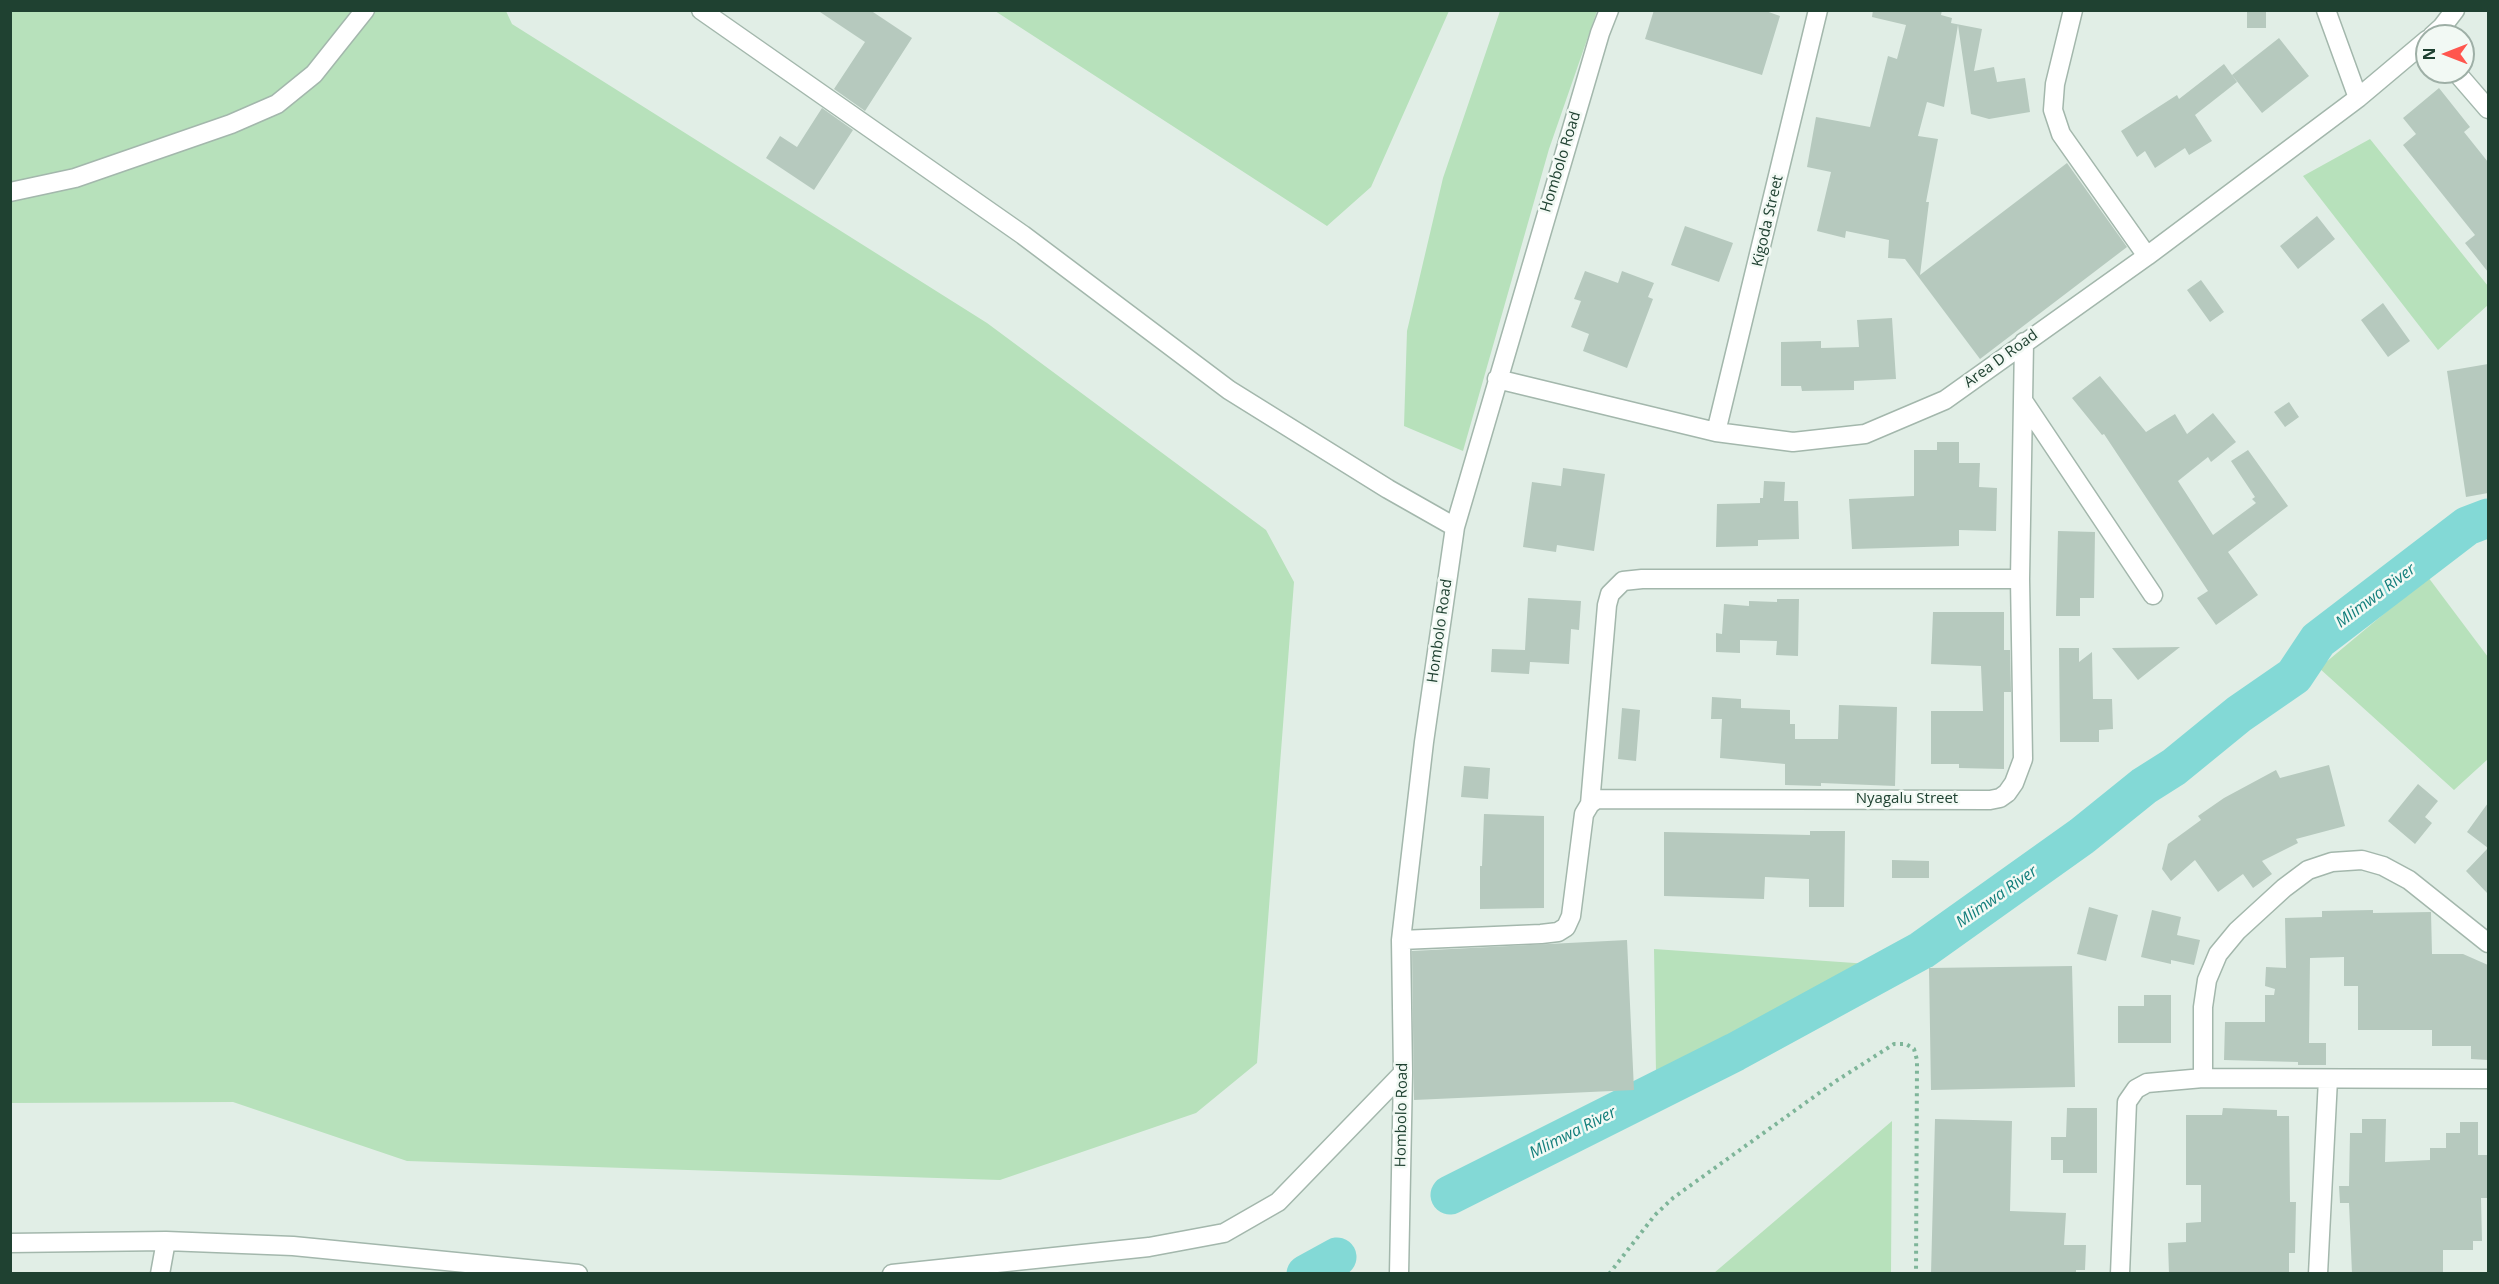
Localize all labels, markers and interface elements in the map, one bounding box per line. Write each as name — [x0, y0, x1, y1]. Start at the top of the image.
north arrow — [2415, 24, 2475, 84]
text: N — [2418, 48, 2440, 61]
street label: Hombolo Road — [1537, 109, 1585, 215]
street label: Kigoda Street — [1749, 173, 1787, 269]
street label: Area D Road — [1961, 326, 2041, 392]
water label: Mlimwa River — [2332, 560, 2420, 632]
street label: Hombolo Road — [1424, 578, 1456, 684]
street label: Nyagalu Street — [1856, 790, 1958, 808]
water label: Mlimwa River — [1953, 862, 2041, 932]
street label: Hombolo Road — [1392, 1063, 1412, 1167]
water label: Mlimwa River — [1526, 1103, 1620, 1163]

